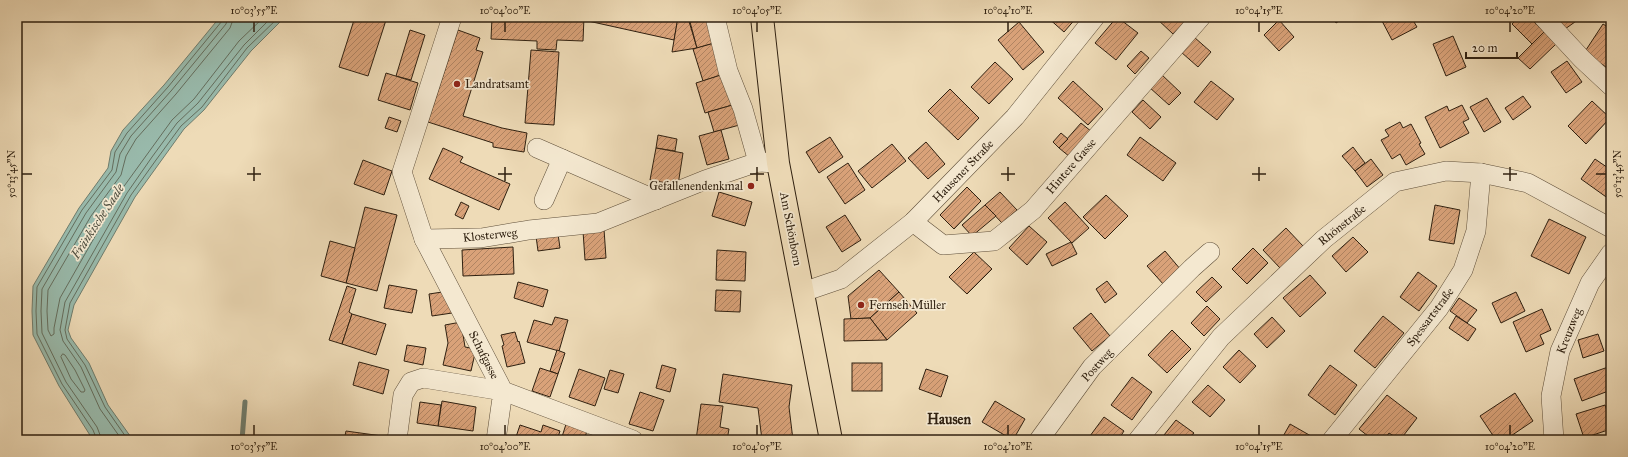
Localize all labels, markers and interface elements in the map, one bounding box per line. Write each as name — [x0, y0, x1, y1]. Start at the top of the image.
text: 10°03'55"E — [231, 5, 277, 17]
text: 10°04'00"E — [480, 5, 530, 17]
text: 10°04'05"E — [732, 5, 782, 17]
text: 10°04'10"E — [984, 5, 1032, 17]
text: 10°04'15"E — [1235, 5, 1283, 17]
text: 10°04'20"E — [1485, 5, 1535, 17]
scale bar — [1466, 34, 1517, 60]
text: 20 m — [1472, 41, 1498, 55]
place label: Landratsamt — [465, 77, 530, 91]
marker: Landratsamt — [452, 79, 462, 89]
street label: Hintere Gasse — [1043, 135, 1099, 197]
street label: Hausener Straße — [930, 137, 996, 205]
text: 50°13'45"N — [6, 150, 18, 198]
text: 50°13'45"N — [1612, 150, 1624, 198]
place label: Gefallenendenkmal — [649, 179, 744, 193]
water label: Fränkische Saale — [67, 180, 129, 263]
marker: Gefallenendenkmal — [746, 181, 756, 191]
street label: Am Schönborn — [777, 190, 805, 268]
street label: Rhönstraße — [1315, 202, 1369, 248]
street label: Klosterweg — [462, 225, 518, 246]
street label: Spessartstraße — [1403, 285, 1457, 349]
place label: Fernseh Müller — [869, 298, 946, 312]
marker: Fernseh Müller — [856, 300, 866, 310]
street label: Kreuzweg — [1553, 306, 1586, 356]
street label: Schafgasse — [465, 329, 502, 382]
street label: Postweg — [1079, 345, 1116, 385]
district label: Hausen — [927, 411, 971, 428]
text: 10°03'55"E — [231, 441, 277, 453]
text: 10°04'00"E — [480, 441, 530, 453]
text: 10°04'05"E — [732, 441, 782, 453]
text: 10°04'10"E — [984, 441, 1032, 453]
text: 10°04'15"E — [1235, 441, 1283, 453]
text: 10°04'20"E — [1485, 441, 1535, 453]

